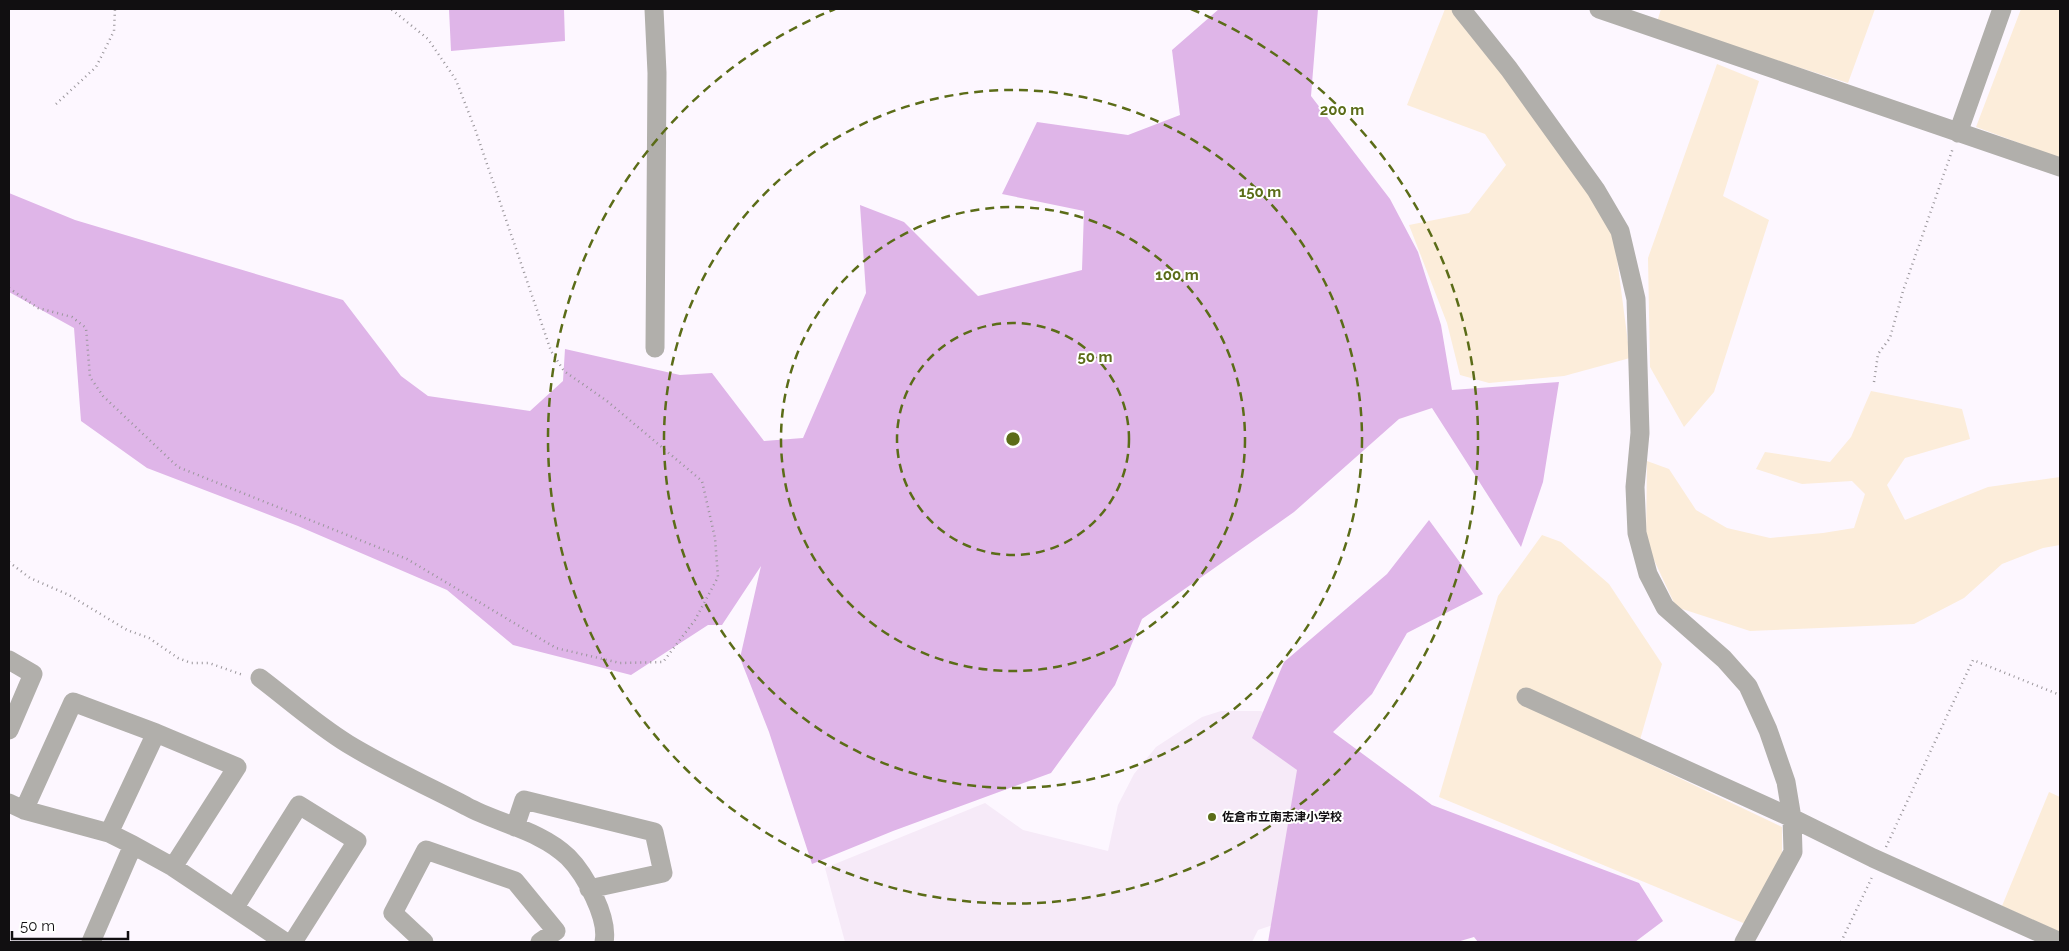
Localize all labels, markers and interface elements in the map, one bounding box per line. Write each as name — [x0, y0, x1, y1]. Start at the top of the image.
text: 200 m — [1320, 101, 1364, 119]
text: 150 m — [1239, 183, 1281, 201]
text: 100 m — [1155, 266, 1199, 284]
text: 50 m — [1077, 348, 1113, 366]
centre of rings — [1004, 430, 1022, 448]
place label: 佐倉市立南志津小学校 — [1222, 810, 1342, 824]
marker: 佐倉市立南志津小学校 — [1206, 811, 1218, 823]
scale bar — [12, 908, 129, 940]
text: 50 m — [20, 917, 55, 935]

